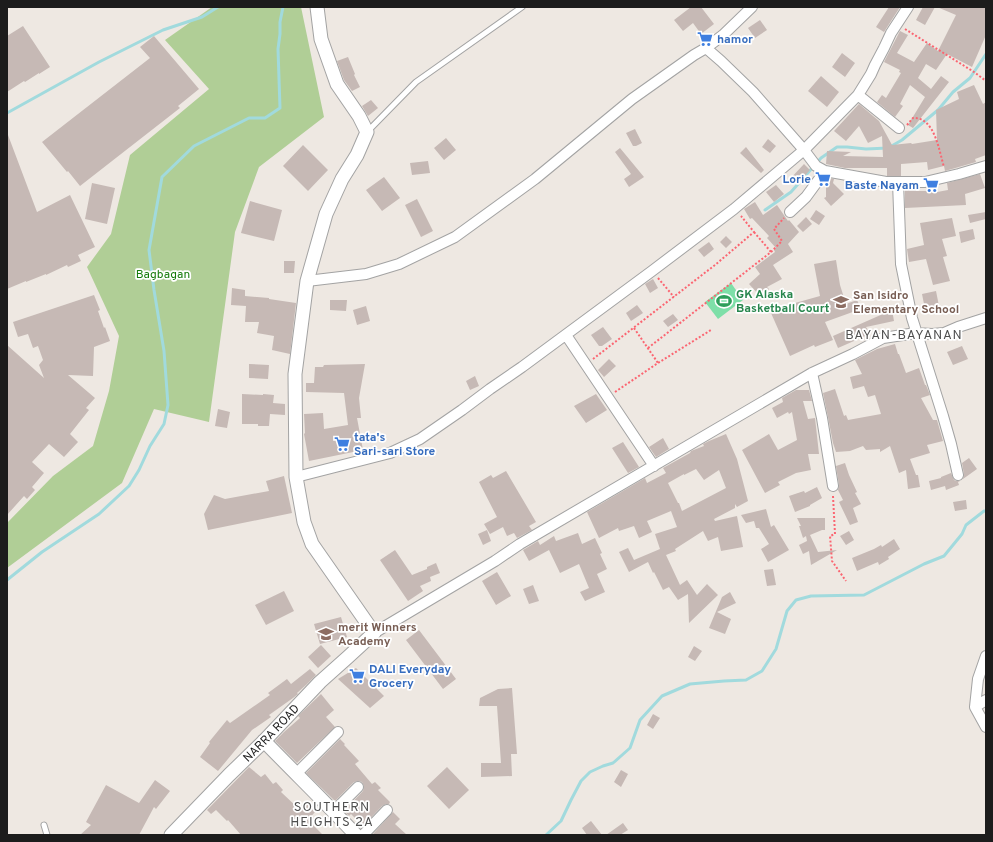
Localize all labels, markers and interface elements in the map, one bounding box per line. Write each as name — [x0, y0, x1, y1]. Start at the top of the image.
supermarket icon: hamor — [696, 30, 714, 48]
place label: hamor — [717, 32, 753, 48]
supermarket icon: Lorie — [814, 170, 832, 188]
place label: Lorie — [783, 172, 811, 188]
supermarket icon: Baste Nayam — [922, 176, 940, 194]
place label: Baste Nayam — [845, 178, 919, 194]
park label: Bagbagan — [136, 267, 190, 283]
place label: GK Alaska Basketball Court — [736, 287, 830, 317]
place label: San Isidro Elementary School — [853, 288, 959, 318]
sports icon: GK Alaska Basketball Court — [715, 292, 733, 310]
school or university icon: San Isidro Elementary School — [832, 293, 850, 311]
district label: BAYAN-BAYANAN — [845, 328, 963, 344]
place label: tata's Sari-sari Store — [354, 430, 436, 460]
supermarket icon: tata's Sari-sari Store — [333, 435, 351, 453]
place label: merit Winners Academy — [338, 620, 417, 650]
school or university icon: merit Winners Academy — [317, 625, 335, 643]
place label: DALI Everyday Grocery — [369, 662, 451, 692]
supermarket icon: DALI Everyday Grocery — [348, 667, 366, 685]
street label: NARRA ROAD — [240, 701, 304, 766]
district label: SOUTHERN HEIGHTS 2A — [290, 800, 374, 831]

